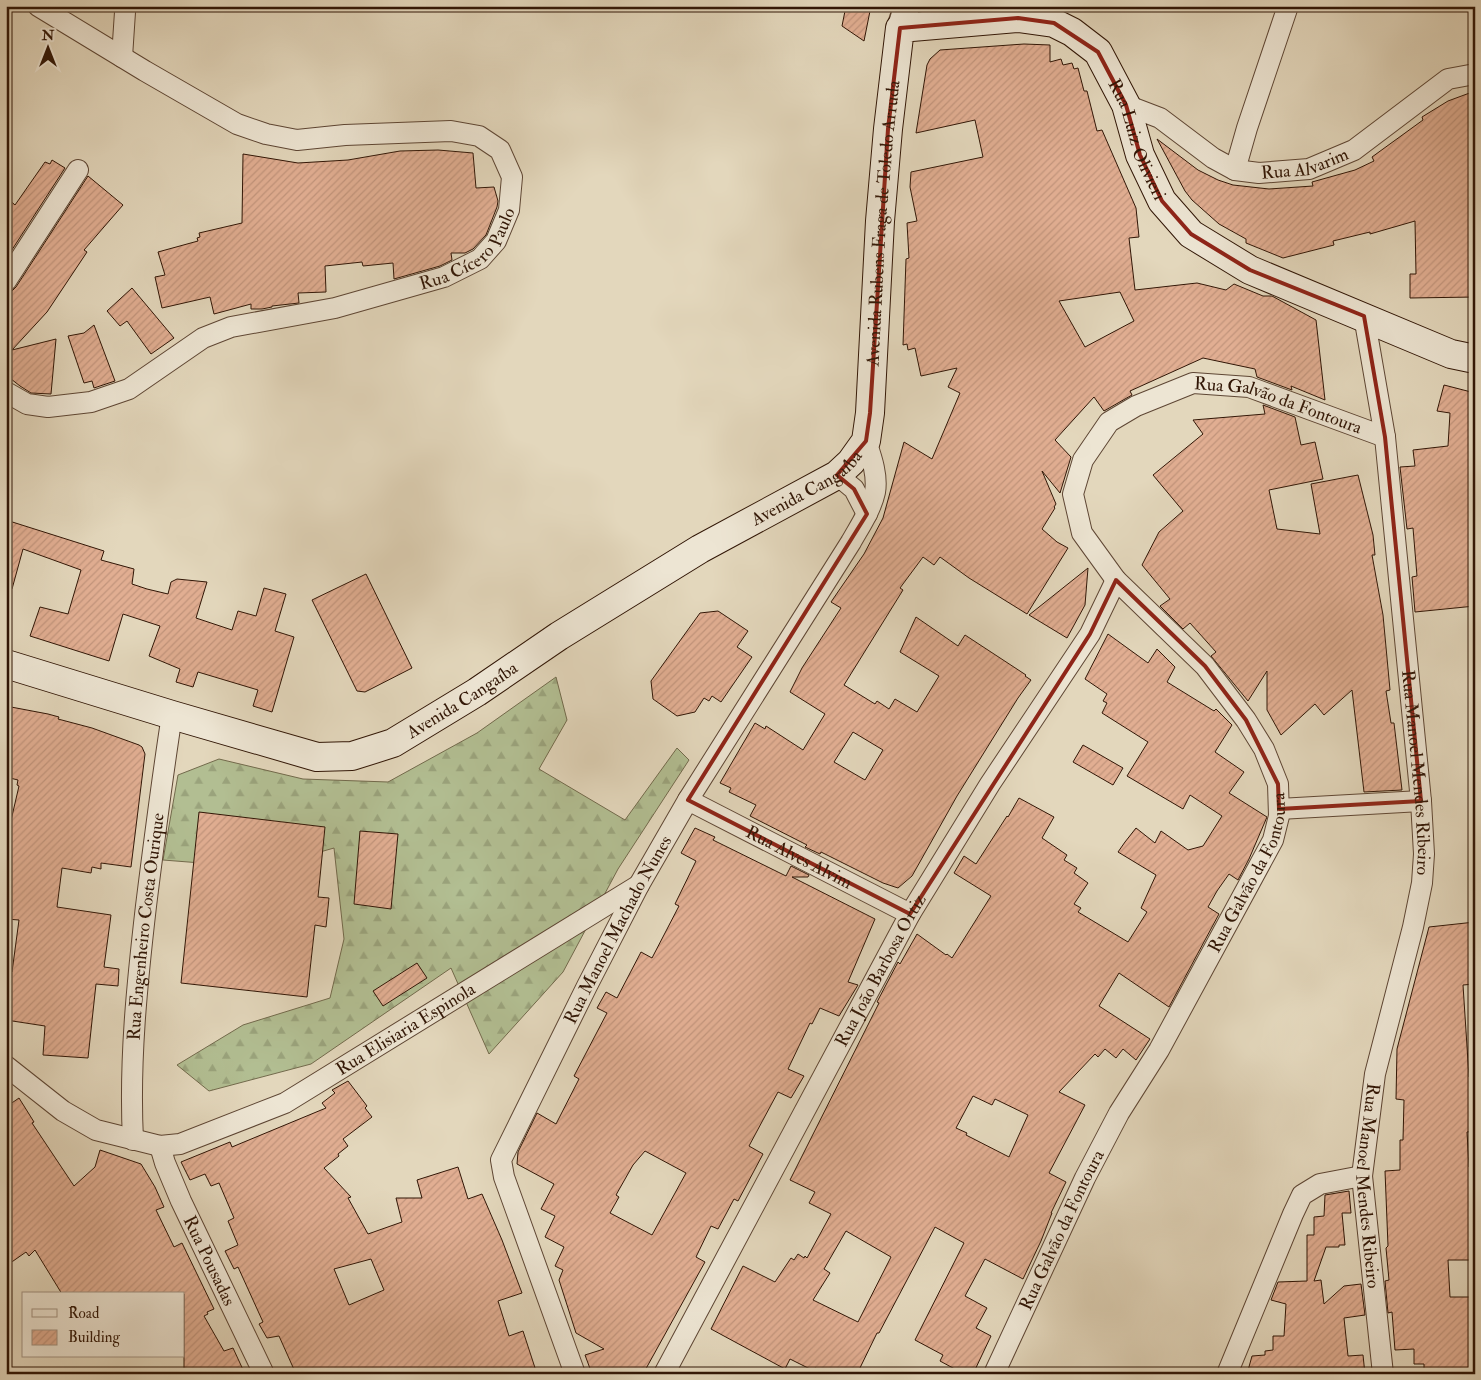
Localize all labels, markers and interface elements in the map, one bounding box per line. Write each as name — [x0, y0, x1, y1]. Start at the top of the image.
north arrow — [22, 22, 72, 72]
text: N — [41, 27, 55, 44]
street label: Rua Luiz Olivieri — [1102, 75, 1171, 204]
street label: Avenida Rubens Fraga de Toledo Arruda — [861, 79, 906, 368]
street label: Rua Alvarim — [1260, 143, 1352, 185]
street label: Rua Cícero Paulo — [417, 204, 521, 295]
street label: Rua Galvão da Fontoura — [1193, 372, 1366, 440]
street label: Avenida Cangaíba — [746, 445, 868, 532]
street label: Avenida Cangaíba — [402, 656, 523, 745]
street label: Rua Manoel Mendes Ribeiro — [1396, 669, 1435, 876]
street label: Rua Galvão da Fontoura — [1203, 792, 1291, 957]
street label: Rua Engenheiro Costa Ourique — [123, 811, 170, 1041]
street label: Rua Alves Alvim — [742, 821, 856, 894]
street label: Rua Manoel Machado Nunes — [559, 831, 677, 1028]
street label: Rua João Barbosa Ortiz — [830, 890, 932, 1051]
street label: Rua Elisiaria Espinola — [332, 977, 480, 1081]
street label: Rua Manoel Mendes Ribeiro — [1350, 1082, 1385, 1290]
street label: Rua Galvão da Fontoura — [1014, 1146, 1110, 1314]
street label: Rua Pousadas — [178, 1212, 241, 1310]
legend — [22, 1292, 185, 1358]
text: Road — [68, 1304, 100, 1323]
text: Building — [68, 1328, 120, 1347]

